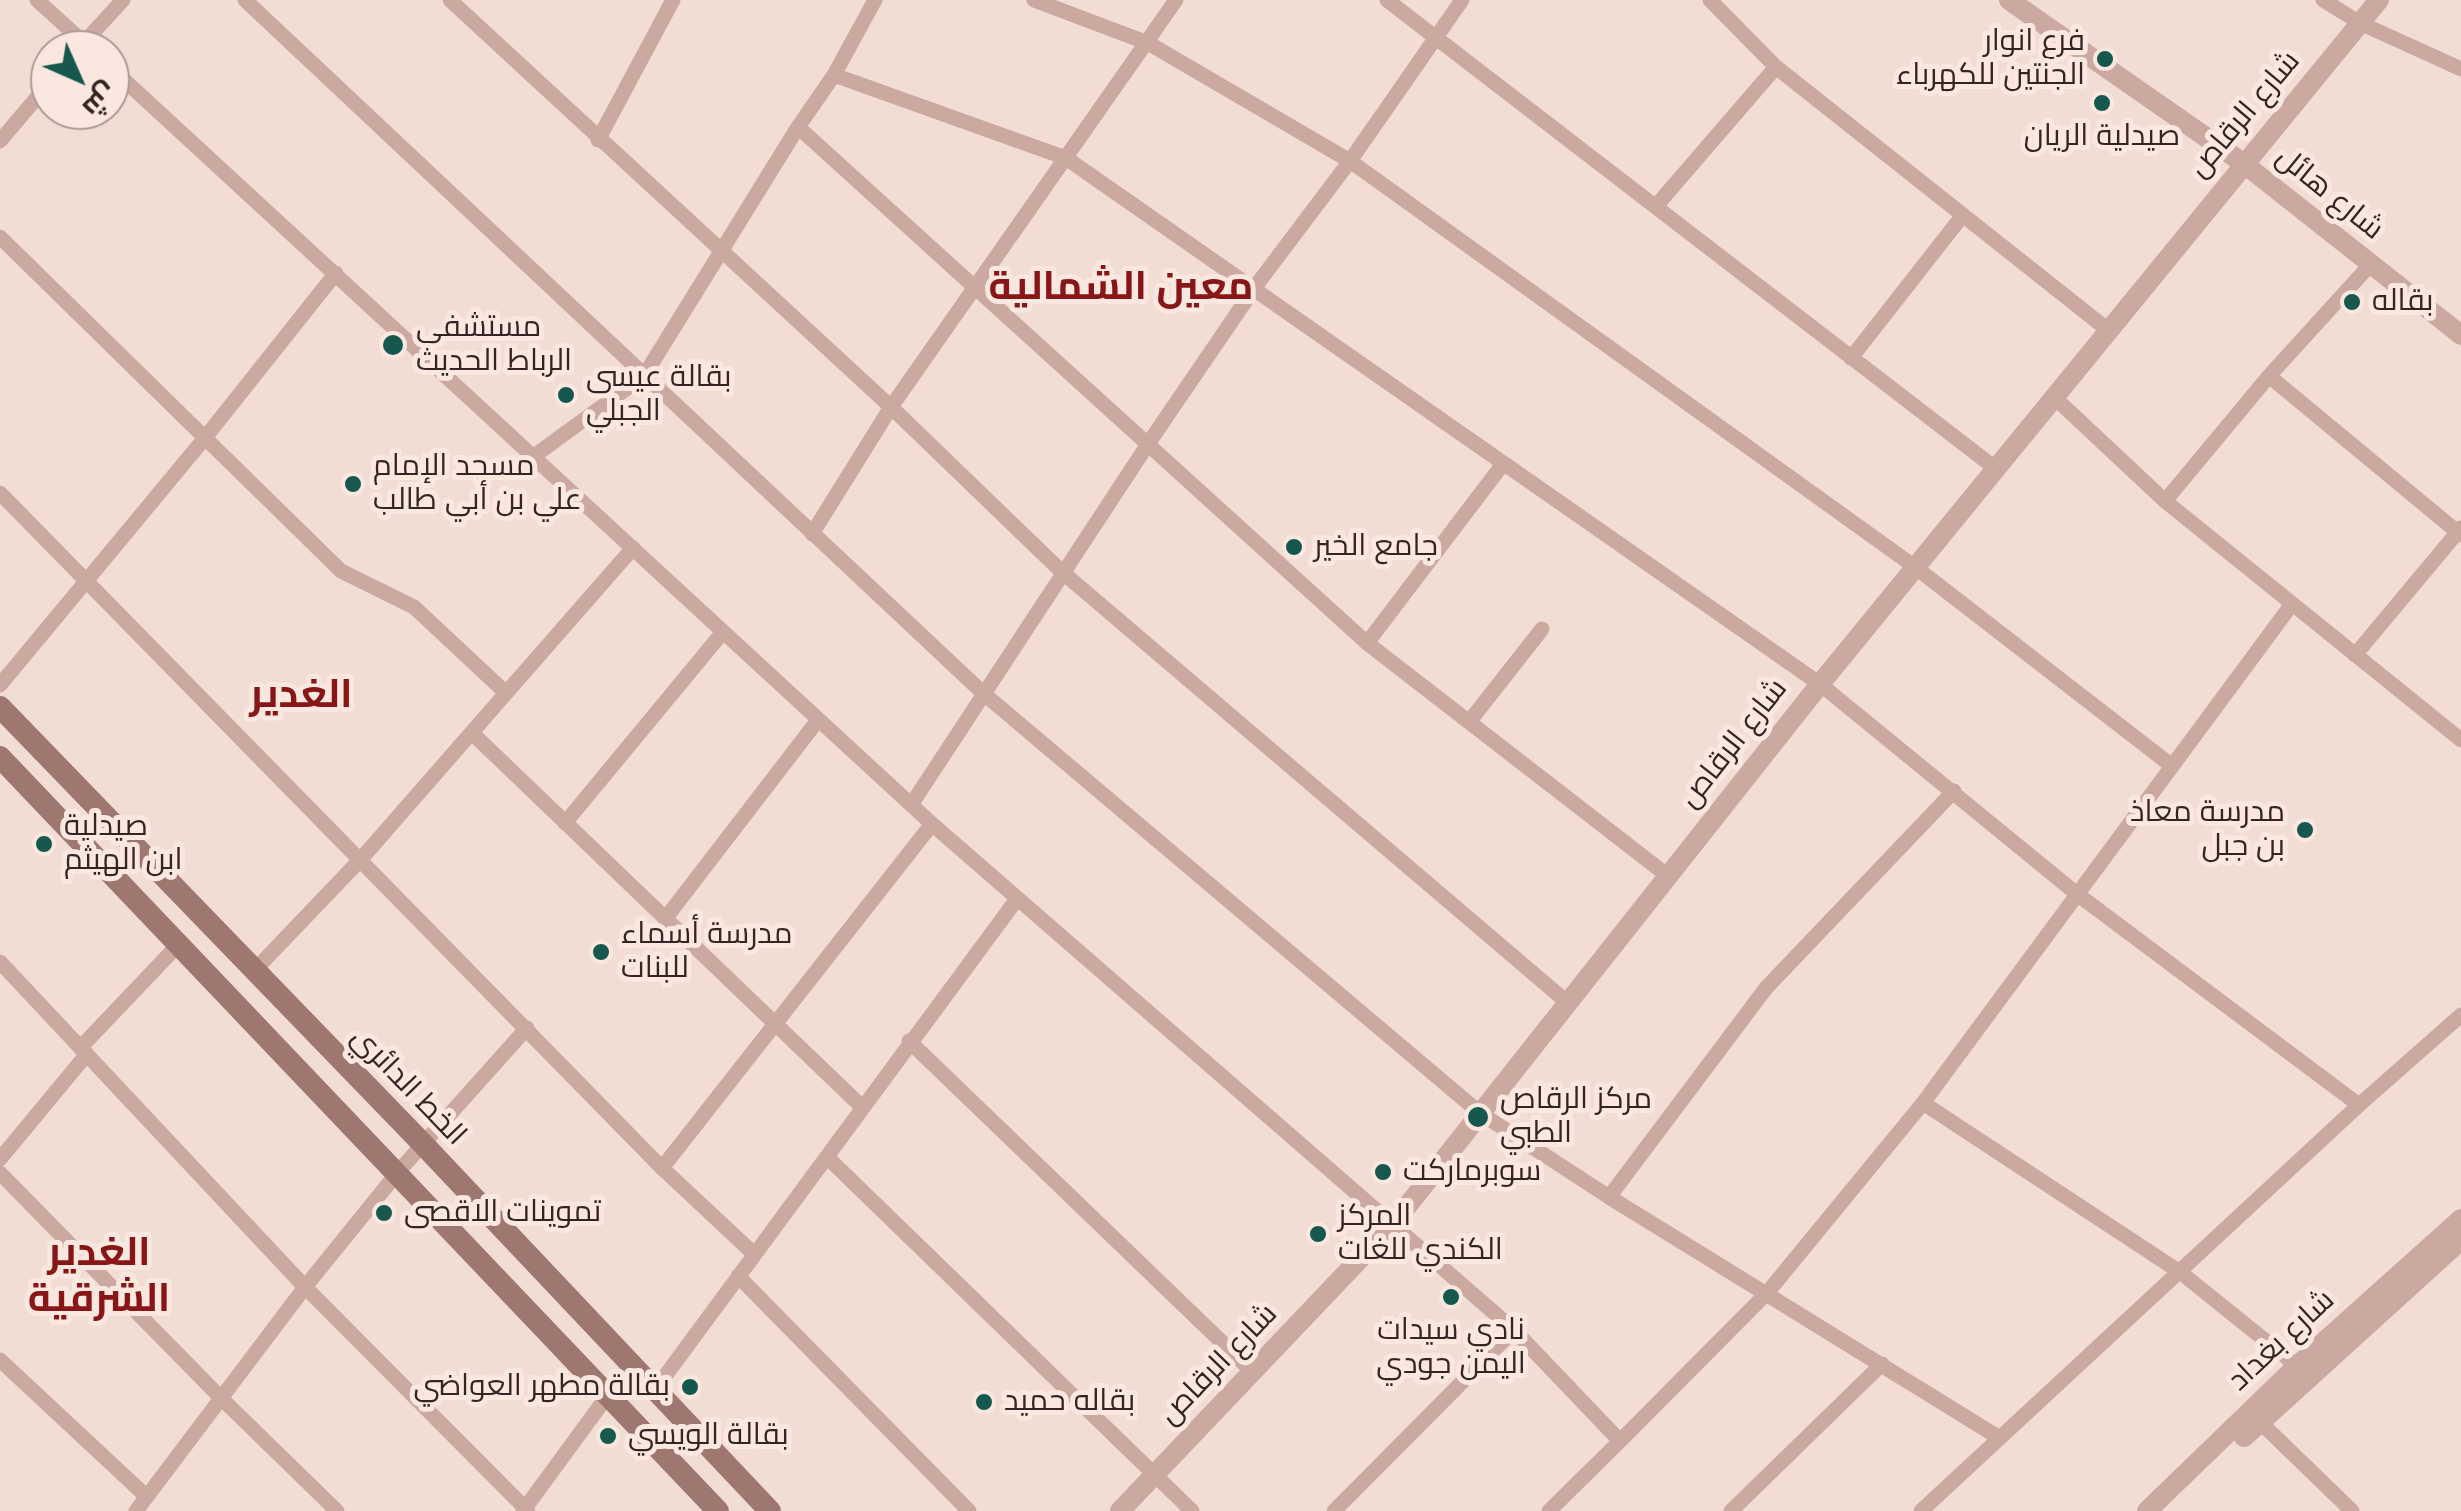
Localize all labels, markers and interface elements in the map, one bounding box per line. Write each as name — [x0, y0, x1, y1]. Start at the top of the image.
place label: فرع انوار الجنتين للكهرباء — [1896, 24, 2085, 94]
north arrow — [30, 30, 130, 130]
street label: شارع الرقاص — [2182, 44, 2308, 186]
marker: فرع انوار الجنتين للكهرباء — [2094, 48, 2116, 70]
text: ش — [74, 74, 126, 126]
marker: صيدلية الريان — [2091, 92, 2113, 114]
place label: صيدلية الريان — [2024, 119, 2180, 155]
street label: شارع هائل — [2268, 140, 2390, 248]
district label: معين الشمالية — [989, 265, 1253, 313]
place label: بقاله — [2372, 284, 2434, 320]
marker: بقاله — [2341, 291, 2363, 313]
place label: مستشفى الرباط الحديث — [416, 310, 572, 380]
marker: مستشفى الرباط الحديث — [380, 332, 406, 358]
place label: بقالة عيسى الجبلي — [586, 360, 732, 430]
marker: بقالة عيسى الجبلي — [555, 384, 577, 406]
place label: مسجد الإمام علي بن أبي طالب — [373, 449, 582, 520]
marker: مسجد الإمام علي بن أبي طالب — [342, 473, 364, 495]
place label: جامع الخير — [1314, 529, 1438, 565]
marker: جامع الخير — [1283, 536, 1305, 558]
street label: شارع الرقاص — [1672, 672, 1796, 816]
district label: الغدير — [250, 673, 352, 721]
place label: مدرسة معاذ بن جبل — [2130, 795, 2285, 866]
place label: صيدلية ابن الهيثم — [64, 809, 183, 880]
marker: مدرسة معاذ بن جبل — [2294, 819, 2316, 841]
marker: صيدلية ابن الهيثم — [33, 833, 55, 855]
place label: مدرسة أسماء للبنات — [621, 917, 793, 988]
marker: مدرسة أسماء للبنات — [590, 941, 612, 963]
street label: الخط الدائري — [343, 1020, 473, 1154]
place label: مركز الرقاص الطبي — [1500, 1082, 1652, 1152]
marker: مركز الرقاص الطبي — [1465, 1104, 1491, 1130]
place label: سوبرماركت — [1403, 1154, 1541, 1190]
marker: سوبرماركت — [1372, 1161, 1394, 1183]
place label: تموينات الاقصى — [404, 1195, 601, 1231]
place label: المركز الكندي للغات — [1338, 1199, 1503, 1270]
marker: تموينات الاقصى — [373, 1202, 395, 1224]
marker: المركز الكندي للغات — [1307, 1223, 1329, 1245]
district label: الغدير الشرقية — [28, 1231, 170, 1325]
street label: شارع بغداد — [2222, 1283, 2342, 1399]
marker: نادي سيدات اليمن جودي — [1440, 1286, 1462, 1308]
street label: شارع الرقاص — [1152, 1297, 1286, 1433]
place label: نادي سيدات اليمن جودي — [1376, 1313, 1526, 1384]
place label: بقالة مطهر العواضي — [413, 1369, 670, 1405]
marker: بقالة مطهر العواضي — [679, 1376, 701, 1398]
place label: بقاله حميد — [1004, 1384, 1135, 1420]
marker: بقاله حميد — [973, 1391, 995, 1413]
place label: بقالة الويسي — [628, 1418, 789, 1454]
marker: بقالة الويسي — [597, 1425, 619, 1447]

